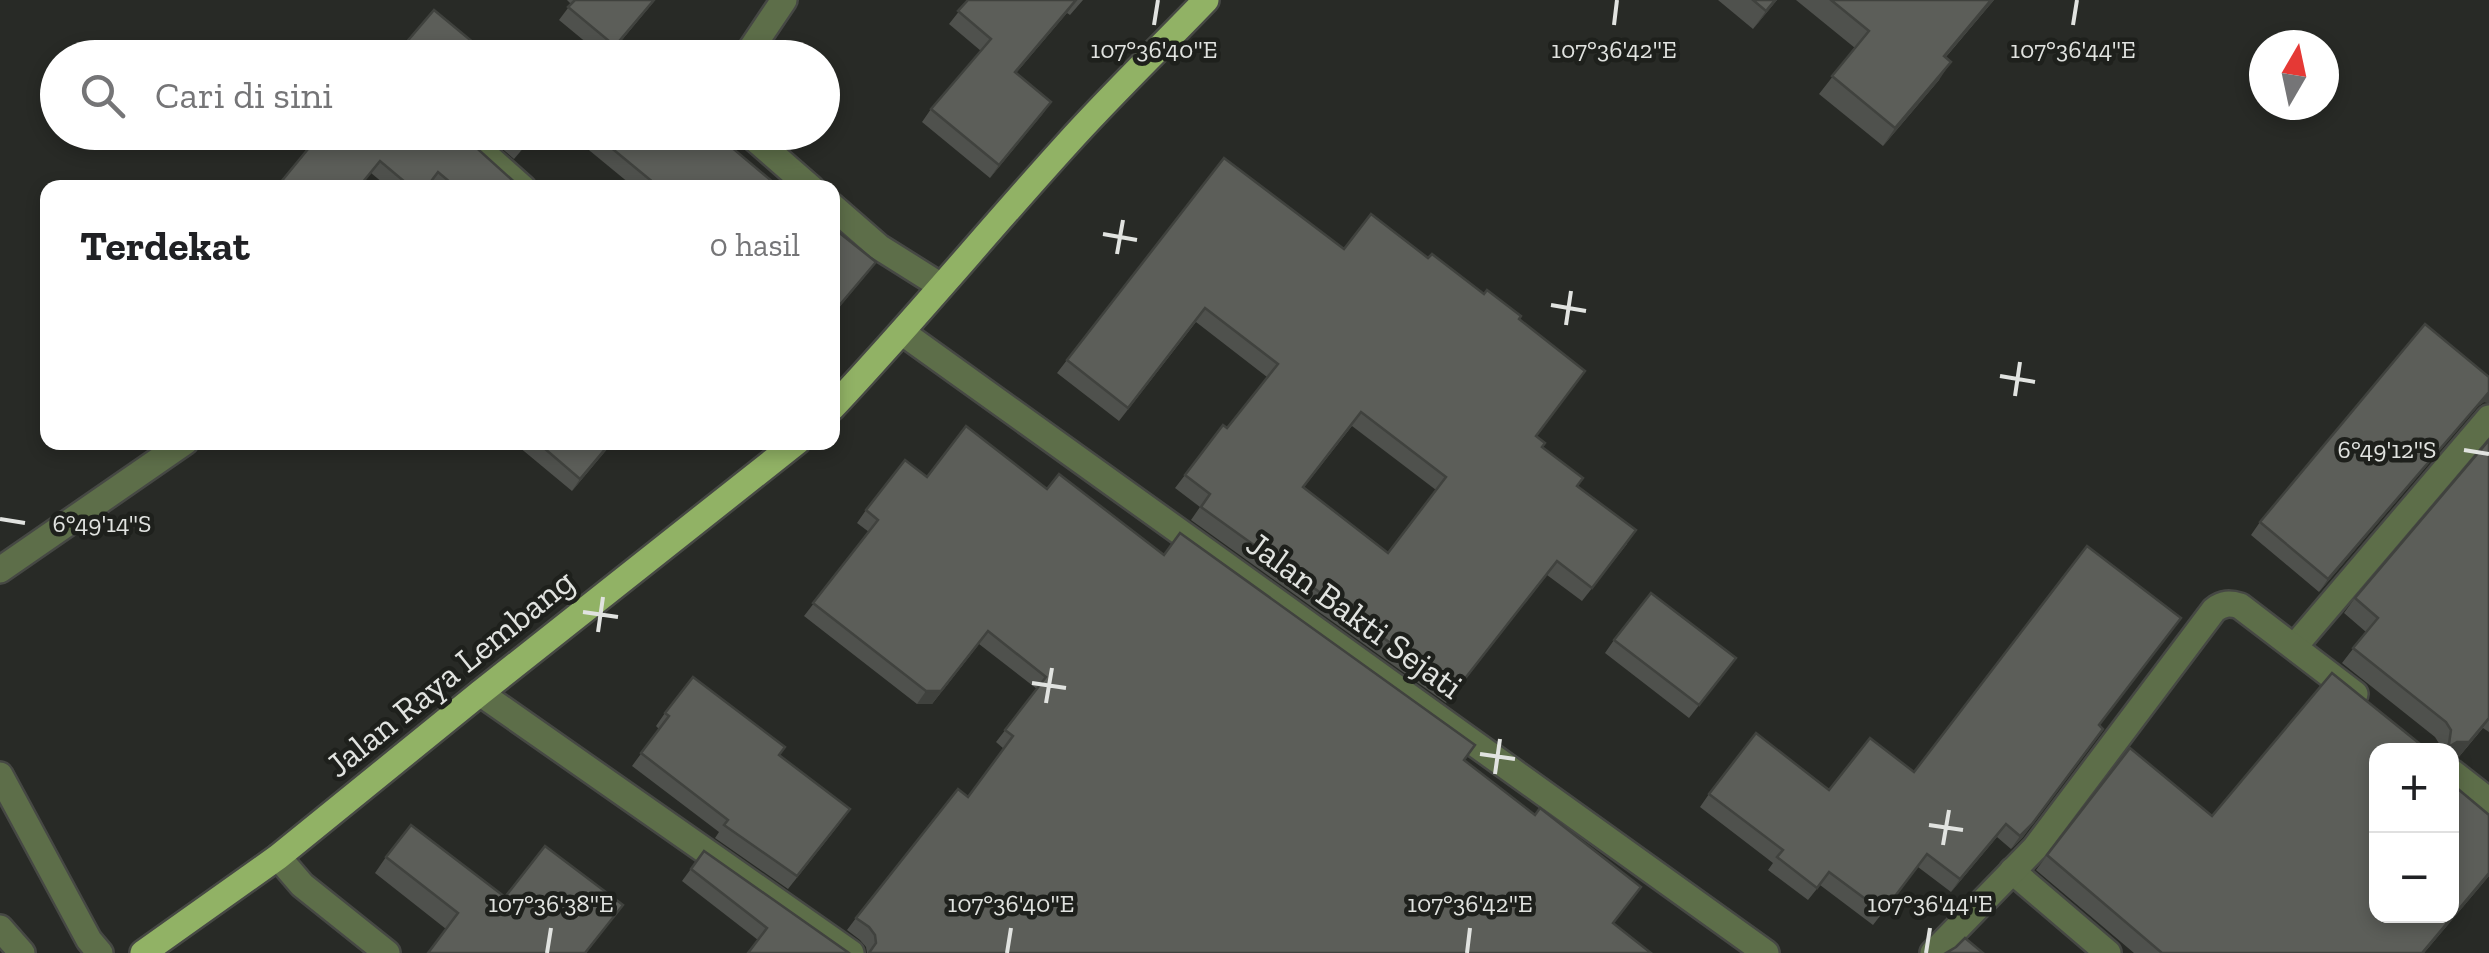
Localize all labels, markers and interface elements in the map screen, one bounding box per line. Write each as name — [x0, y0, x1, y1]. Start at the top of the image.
north arrow — [2249, 30, 2339, 120]
text: 107°36'40"E — [1091, 34, 1217, 64]
text: 107°36'42"E — [1551, 34, 1677, 64]
text: 107°36'44"E — [2010, 34, 2136, 64]
search box — [40, 40, 840, 150]
icon: search — [75, 68, 130, 123]
text: Cari di sini — [155, 72, 333, 118]
text: Terdekat — [80, 220, 250, 271]
text: 0 hasil — [709, 226, 800, 264]
text: 6°49'12"S — [2338, 434, 2436, 464]
text: 6°49'14"S — [53, 508, 151, 538]
street label: Jalan Bakti Sejati — [1239, 523, 1471, 708]
street label: Jalan Raya Lembang — [317, 560, 583, 786]
map controls — [2369, 743, 2459, 923]
button: + — [2369, 743, 2459, 833]
button: − — [2369, 833, 2459, 923]
text: 107°36'38"E — [488, 888, 614, 918]
text: 107°36'40"E — [948, 888, 1074, 918]
text: 107°36'42"E — [1407, 888, 1533, 918]
text: 107°36'44"E — [1867, 888, 1993, 918]

